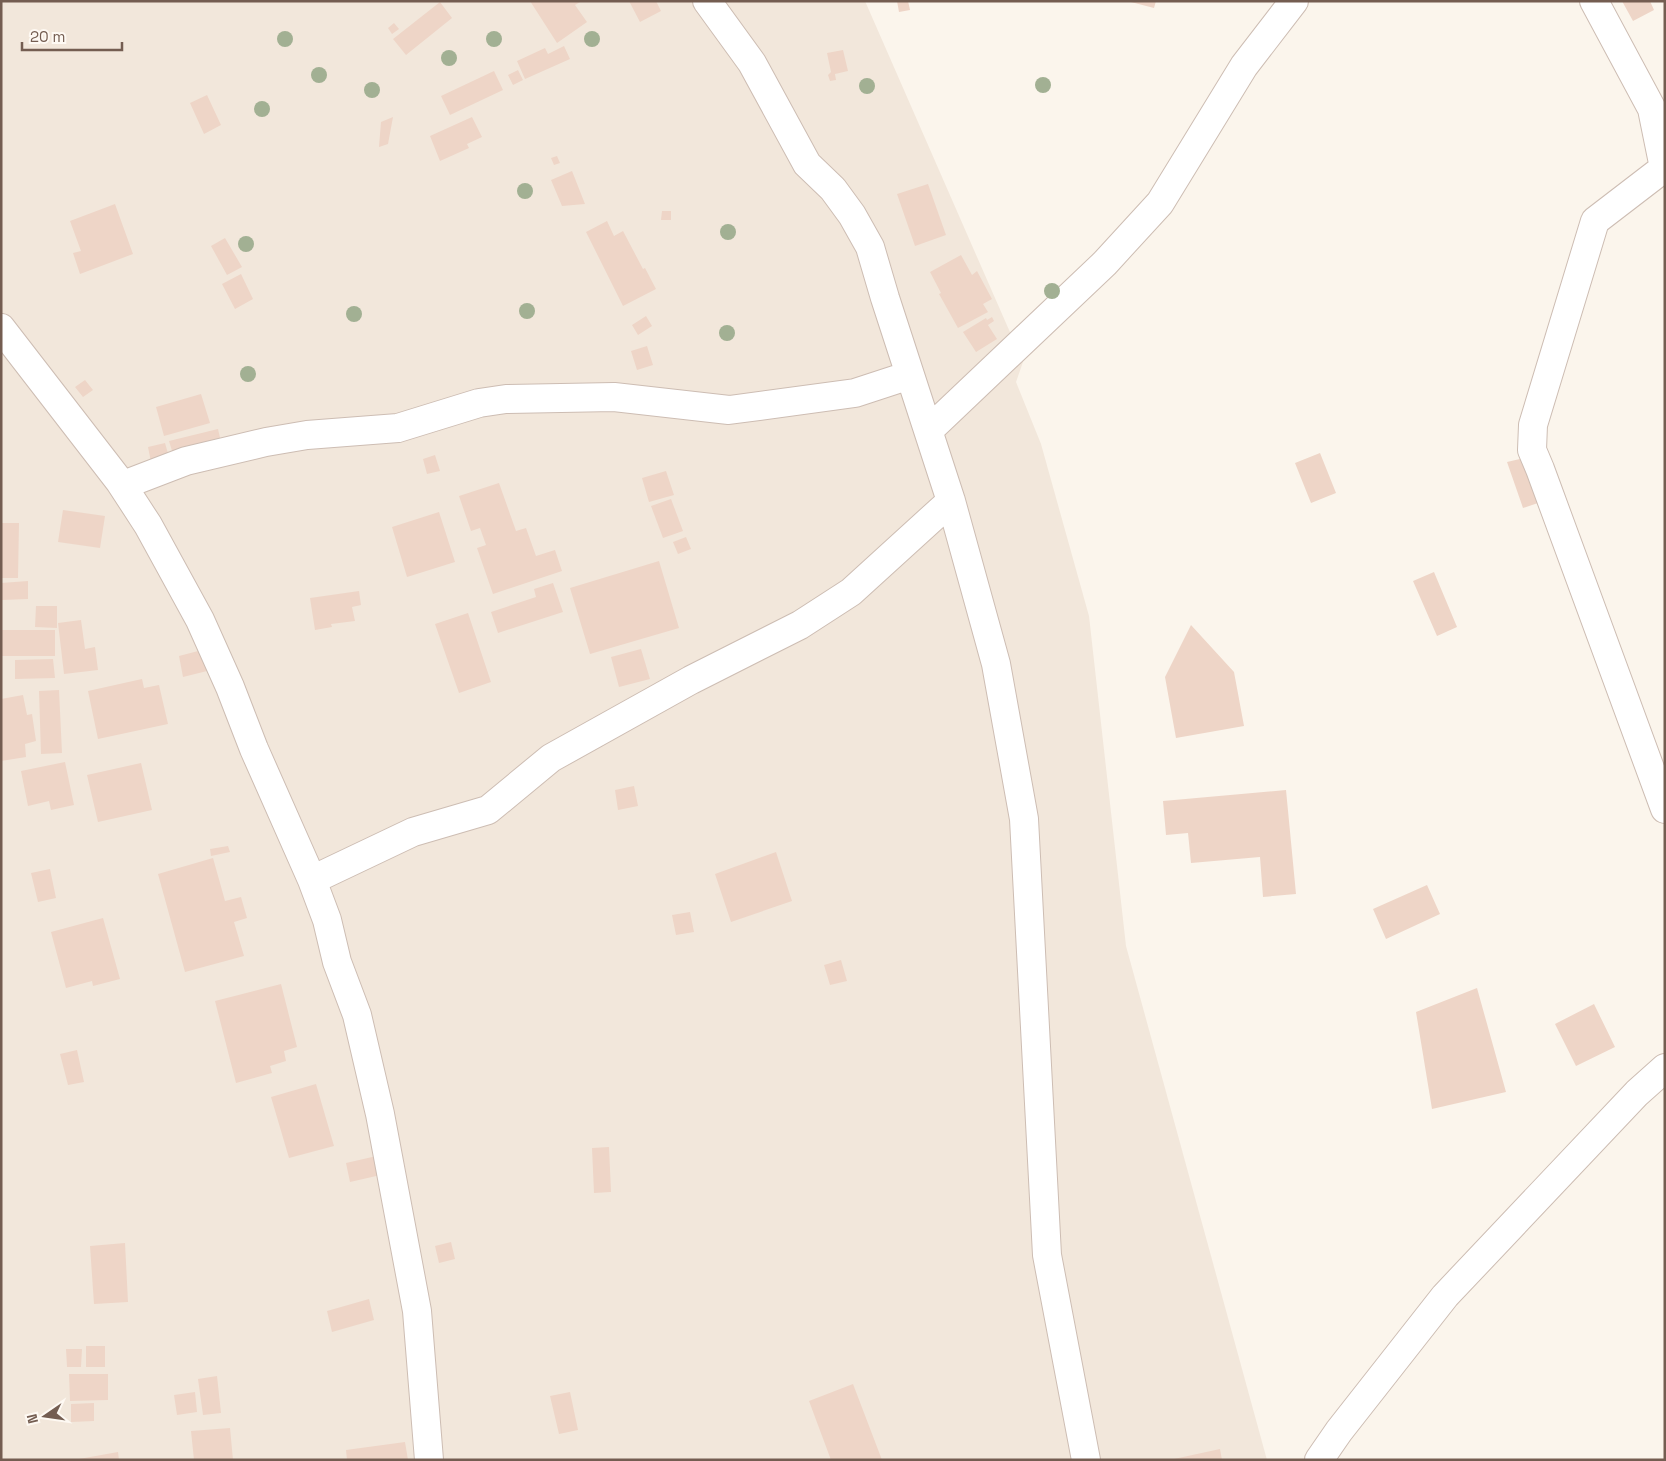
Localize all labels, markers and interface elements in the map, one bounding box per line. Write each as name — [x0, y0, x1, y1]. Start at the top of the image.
scale bar — [22, 20, 122, 52]
text: 20 m — [30, 27, 65, 46]
north arrow — [20, 1391, 70, 1441]
text: N — [23, 1412, 42, 1426]

